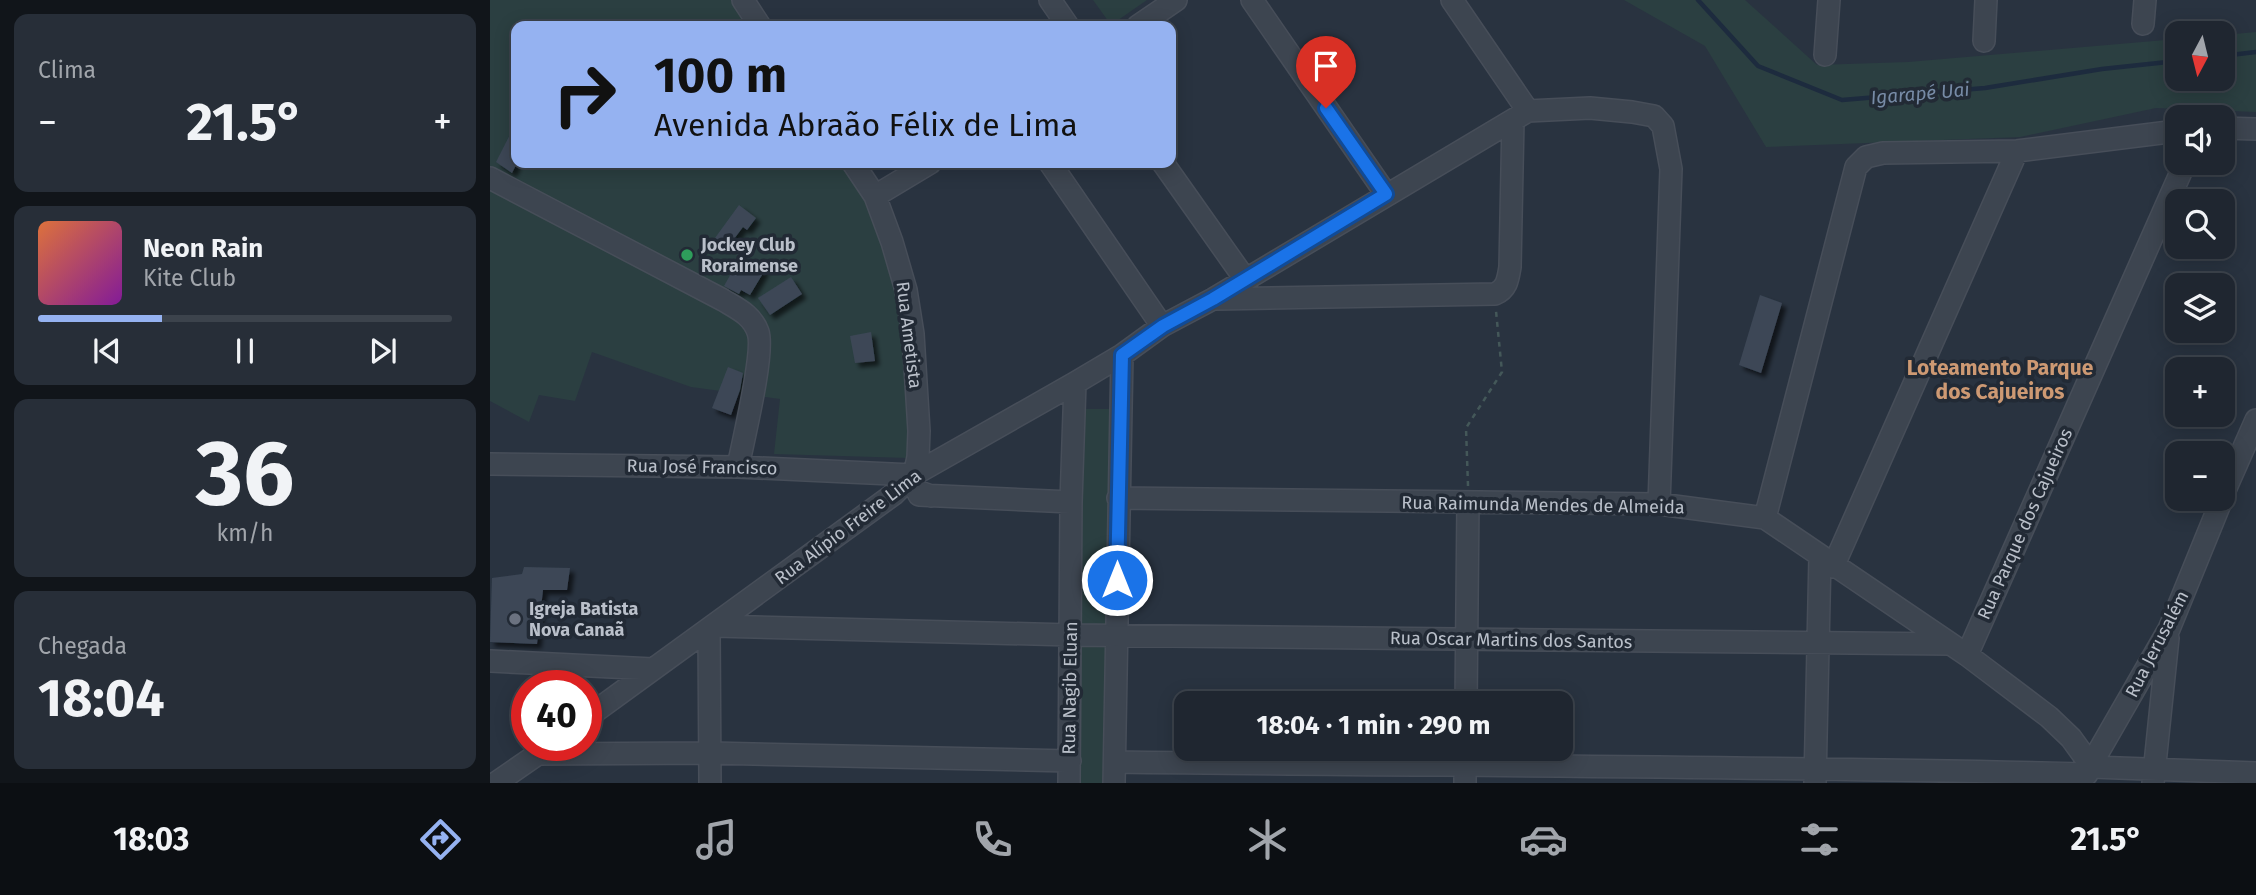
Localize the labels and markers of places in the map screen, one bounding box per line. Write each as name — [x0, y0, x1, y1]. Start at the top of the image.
pin — [1296, 36, 1356, 108]
place label: Jockey Club Roraimense — [700, 234, 798, 277]
marker: Jockey Club Roraimense — [679, 247, 695, 263]
place label: Igreja Batista Nova Canaã — [529, 598, 638, 641]
marker: Igreja Batista Nova Canaã — [507, 611, 523, 627]

